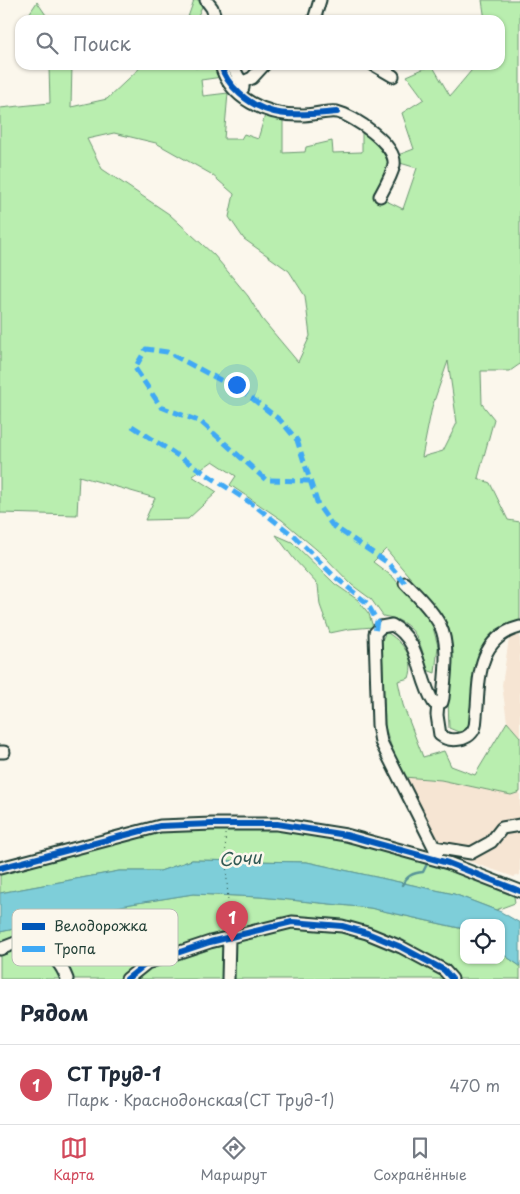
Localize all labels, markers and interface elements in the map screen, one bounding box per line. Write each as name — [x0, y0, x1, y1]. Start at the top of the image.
search box — [15, 15, 505, 70]
icon: search — [33, 29, 61, 57]
text: Поиск — [73, 29, 131, 57]
your location — [224, 372, 250, 398]
water label: Сочи — [218, 842, 263, 872]
pin: 1 — [216, 901, 248, 942]
legend — [12, 909, 178, 966]
text: Велодорожка — [54, 915, 148, 936]
map controls — [460, 919, 505, 964]
button: locate — [460, 919, 505, 964]
text: Тропа — [54, 938, 96, 959]
text: Рядом — [20, 996, 88, 1028]
text: СТ Труд-1 — [67, 1059, 161, 1087]
text: 1 — [32, 1073, 40, 1097]
text: 470 m — [450, 1073, 500, 1097]
text: Парк · Краснодонская(СТ Труд-1) — [67, 1087, 335, 1111]
tab: Карта — [53, 1134, 94, 1185]
tab: Маршрут — [201, 1134, 267, 1185]
tab: Сохранённые — [373, 1134, 467, 1185]

